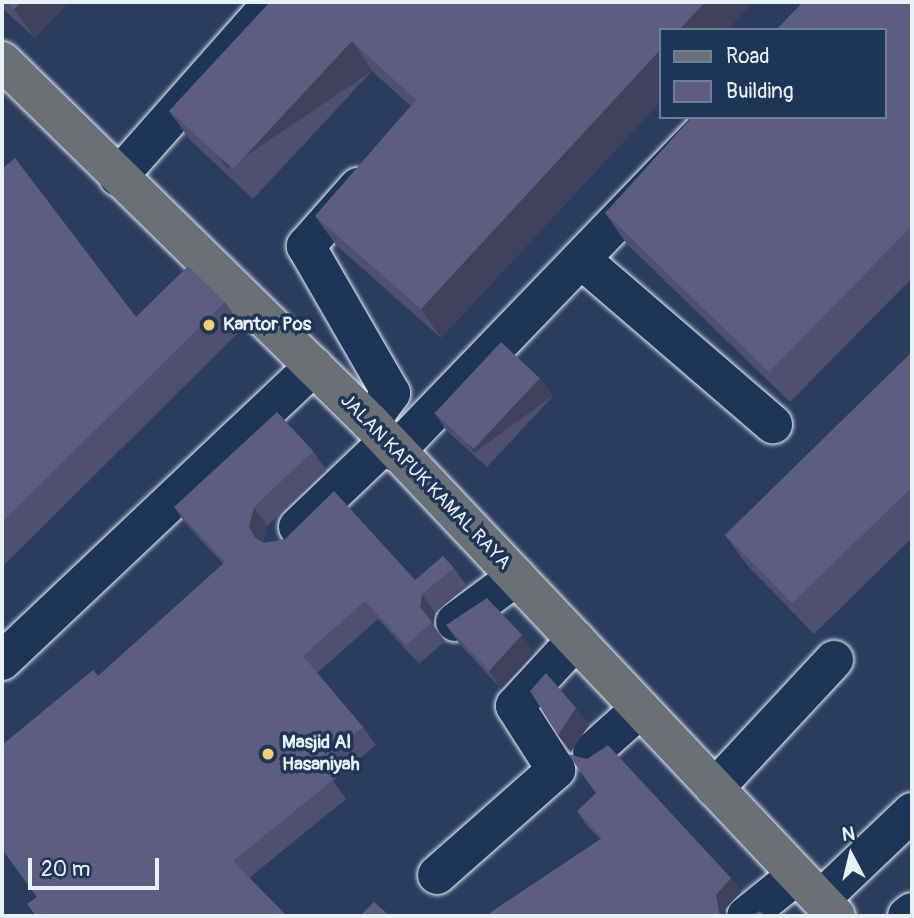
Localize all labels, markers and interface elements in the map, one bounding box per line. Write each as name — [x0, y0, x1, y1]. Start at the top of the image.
legend — [659, 28, 886, 119]
text: Road — [726, 43, 770, 70]
text: Building — [726, 78, 793, 105]
place label: Kantor Pos — [223, 314, 311, 336]
marker: Kantor Pos — [201, 317, 217, 333]
street label: JALAN KAPUK KAMAL RAYA — [335, 389, 515, 575]
place label: Masjid Al Hasaniyah — [282, 732, 360, 776]
marker: Masjid Al Hasaniyah — [260, 746, 276, 762]
north arrow — [816, 820, 886, 890]
text: N — [841, 821, 856, 847]
scale bar — [32, 844, 163, 888]
text: 20 m — [41, 856, 90, 883]

